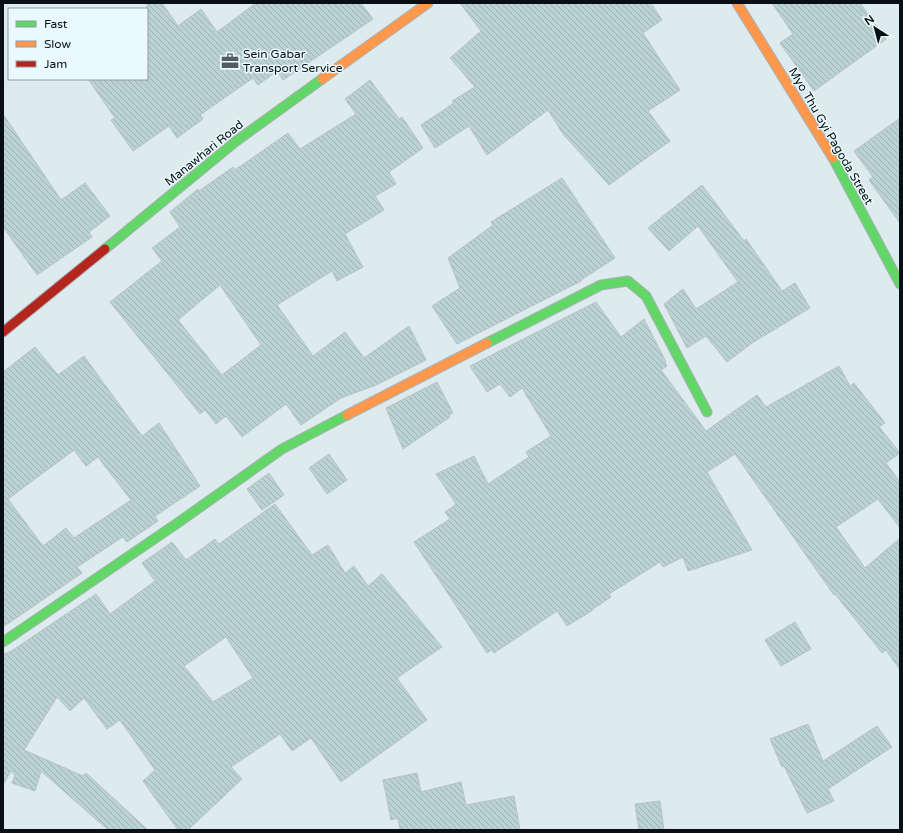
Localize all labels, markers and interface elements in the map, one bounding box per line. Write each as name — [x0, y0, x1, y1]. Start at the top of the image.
legend — [8, 8, 148, 80]
north arrow — [855, 8, 895, 48]
text: N — [862, 12, 877, 28]
text: Fast — [44, 17, 68, 31]
text: Slow — [44, 37, 71, 51]
place label: Sein Gabar Transport Service — [243, 47, 343, 75]
office icon: Sein Gabar Transport Service — [220, 51, 240, 71]
text: Jam — [44, 57, 67, 71]
street label: Myo Thu Gyi Pagoda Street — [786, 65, 876, 207]
street label: Manawhari Road — [162, 117, 246, 189]

